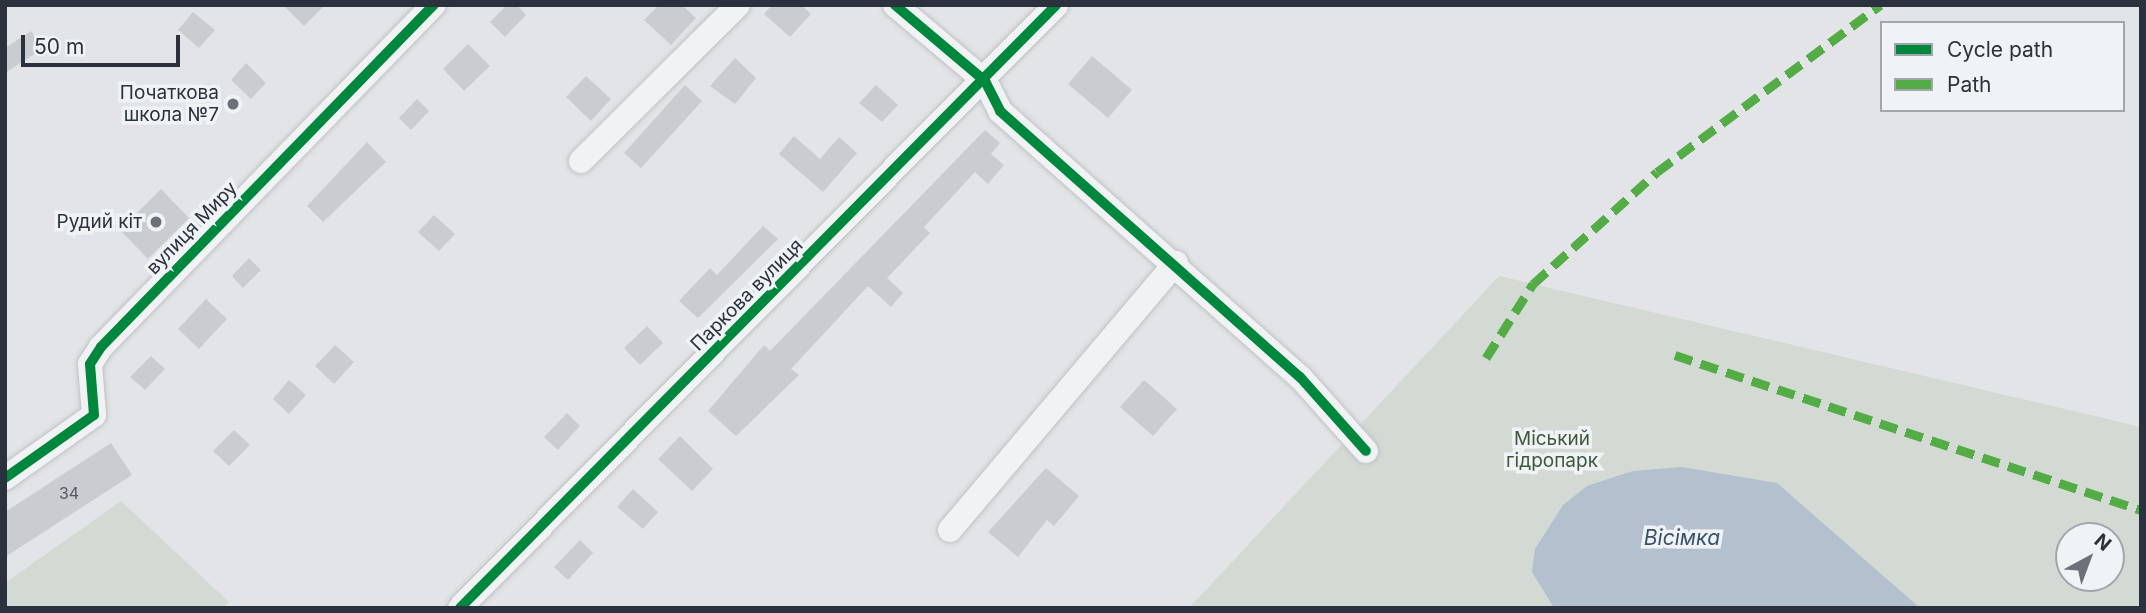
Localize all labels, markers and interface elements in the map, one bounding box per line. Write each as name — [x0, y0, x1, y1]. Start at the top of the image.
scale bar — [24, 21, 184, 65]
legend — [1880, 21, 2125, 112]
text: 50 m — [34, 34, 84, 59]
text: Cycle path — [1947, 37, 2053, 62]
text: Path — [1947, 72, 1992, 97]
place label: Початкова школа №7 — [120, 82, 219, 126]
marker: Початкова школа №7 — [225, 96, 241, 112]
street label: вулиця Миру — [142, 177, 242, 279]
place label: Рудий кіт — [57, 211, 142, 233]
marker: Рудий кіт — [148, 214, 164, 230]
street label: Паркова вулиця — [686, 234, 808, 356]
park label: Міський гідропарк — [1506, 428, 1598, 472]
house number: 34 — [59, 483, 79, 503]
north arrow — [2055, 522, 2125, 592]
water label: Вісімка — [1644, 525, 1720, 551]
text: N — [2090, 529, 2116, 556]

